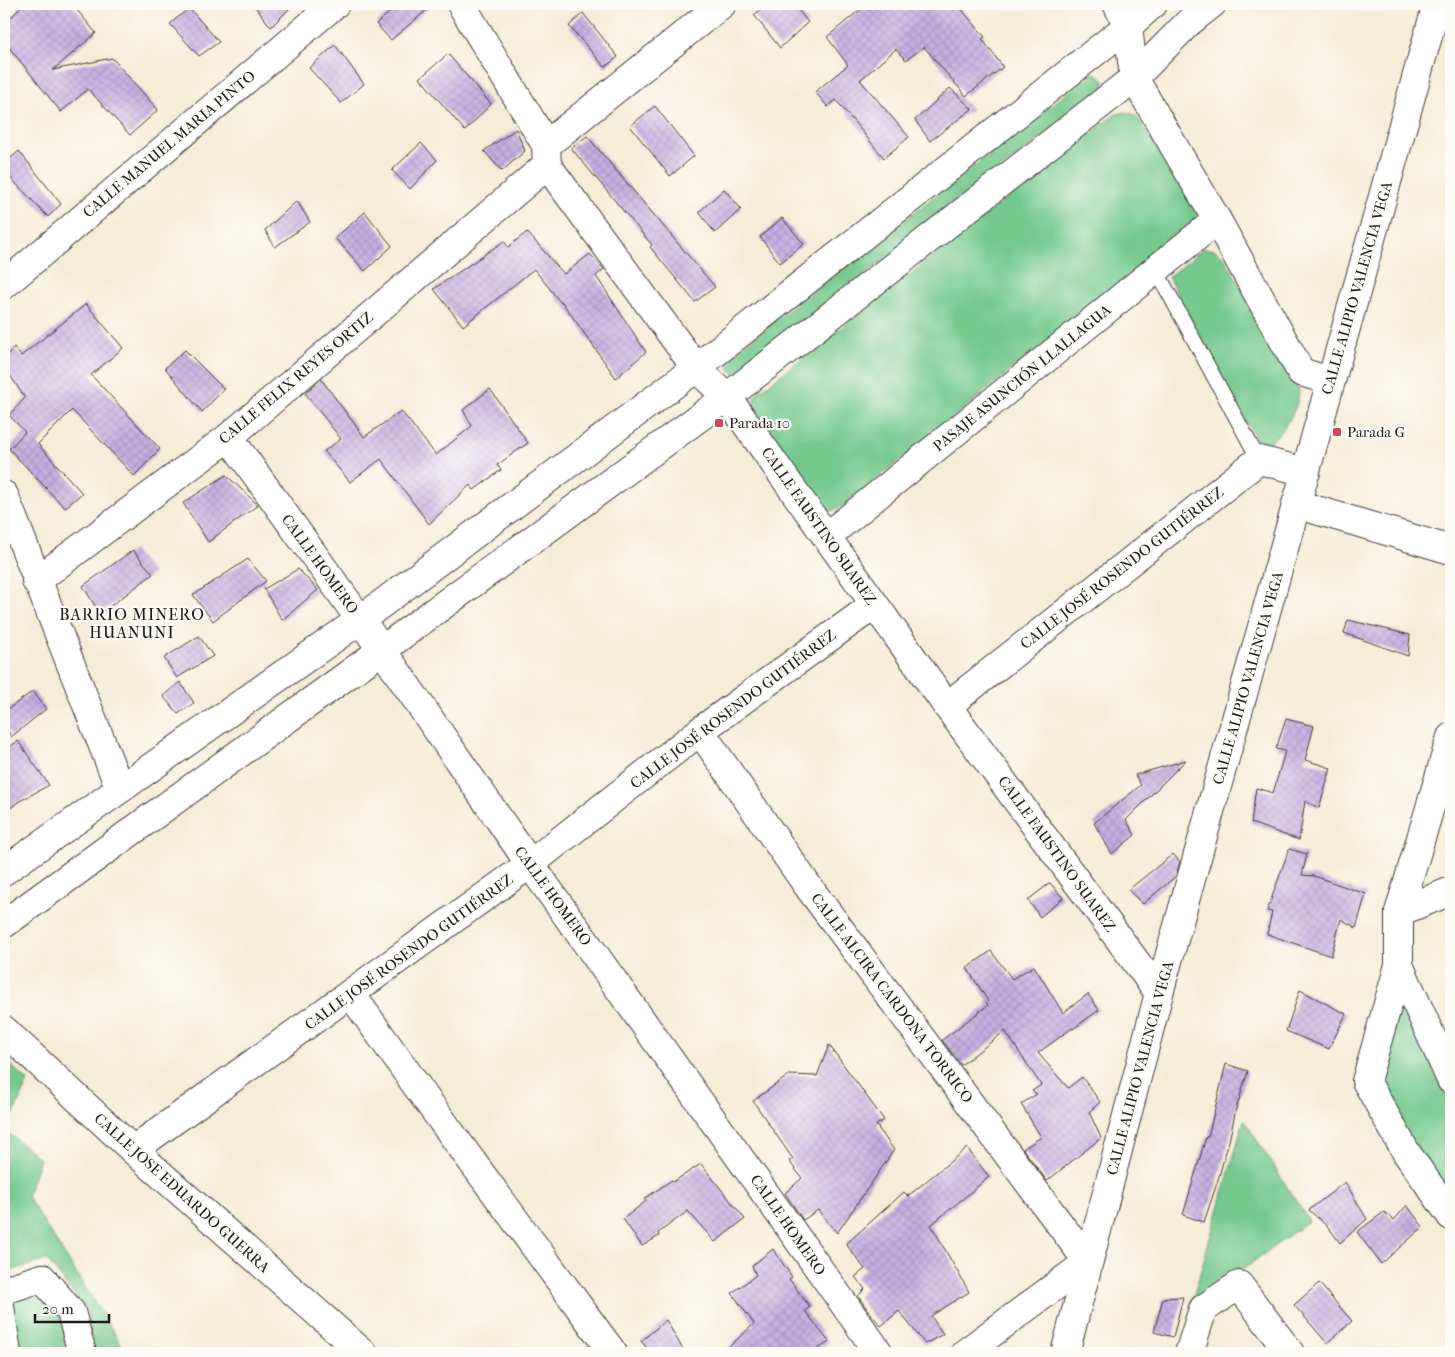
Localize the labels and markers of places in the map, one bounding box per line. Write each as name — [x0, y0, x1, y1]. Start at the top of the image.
place label: Parada 10 — [729, 414, 790, 432]
marker: Parada 10 — [713, 417, 725, 429]
place label: Parada G — [1347, 423, 1405, 441]
marker: Parada G — [1331, 426, 1343, 438]

